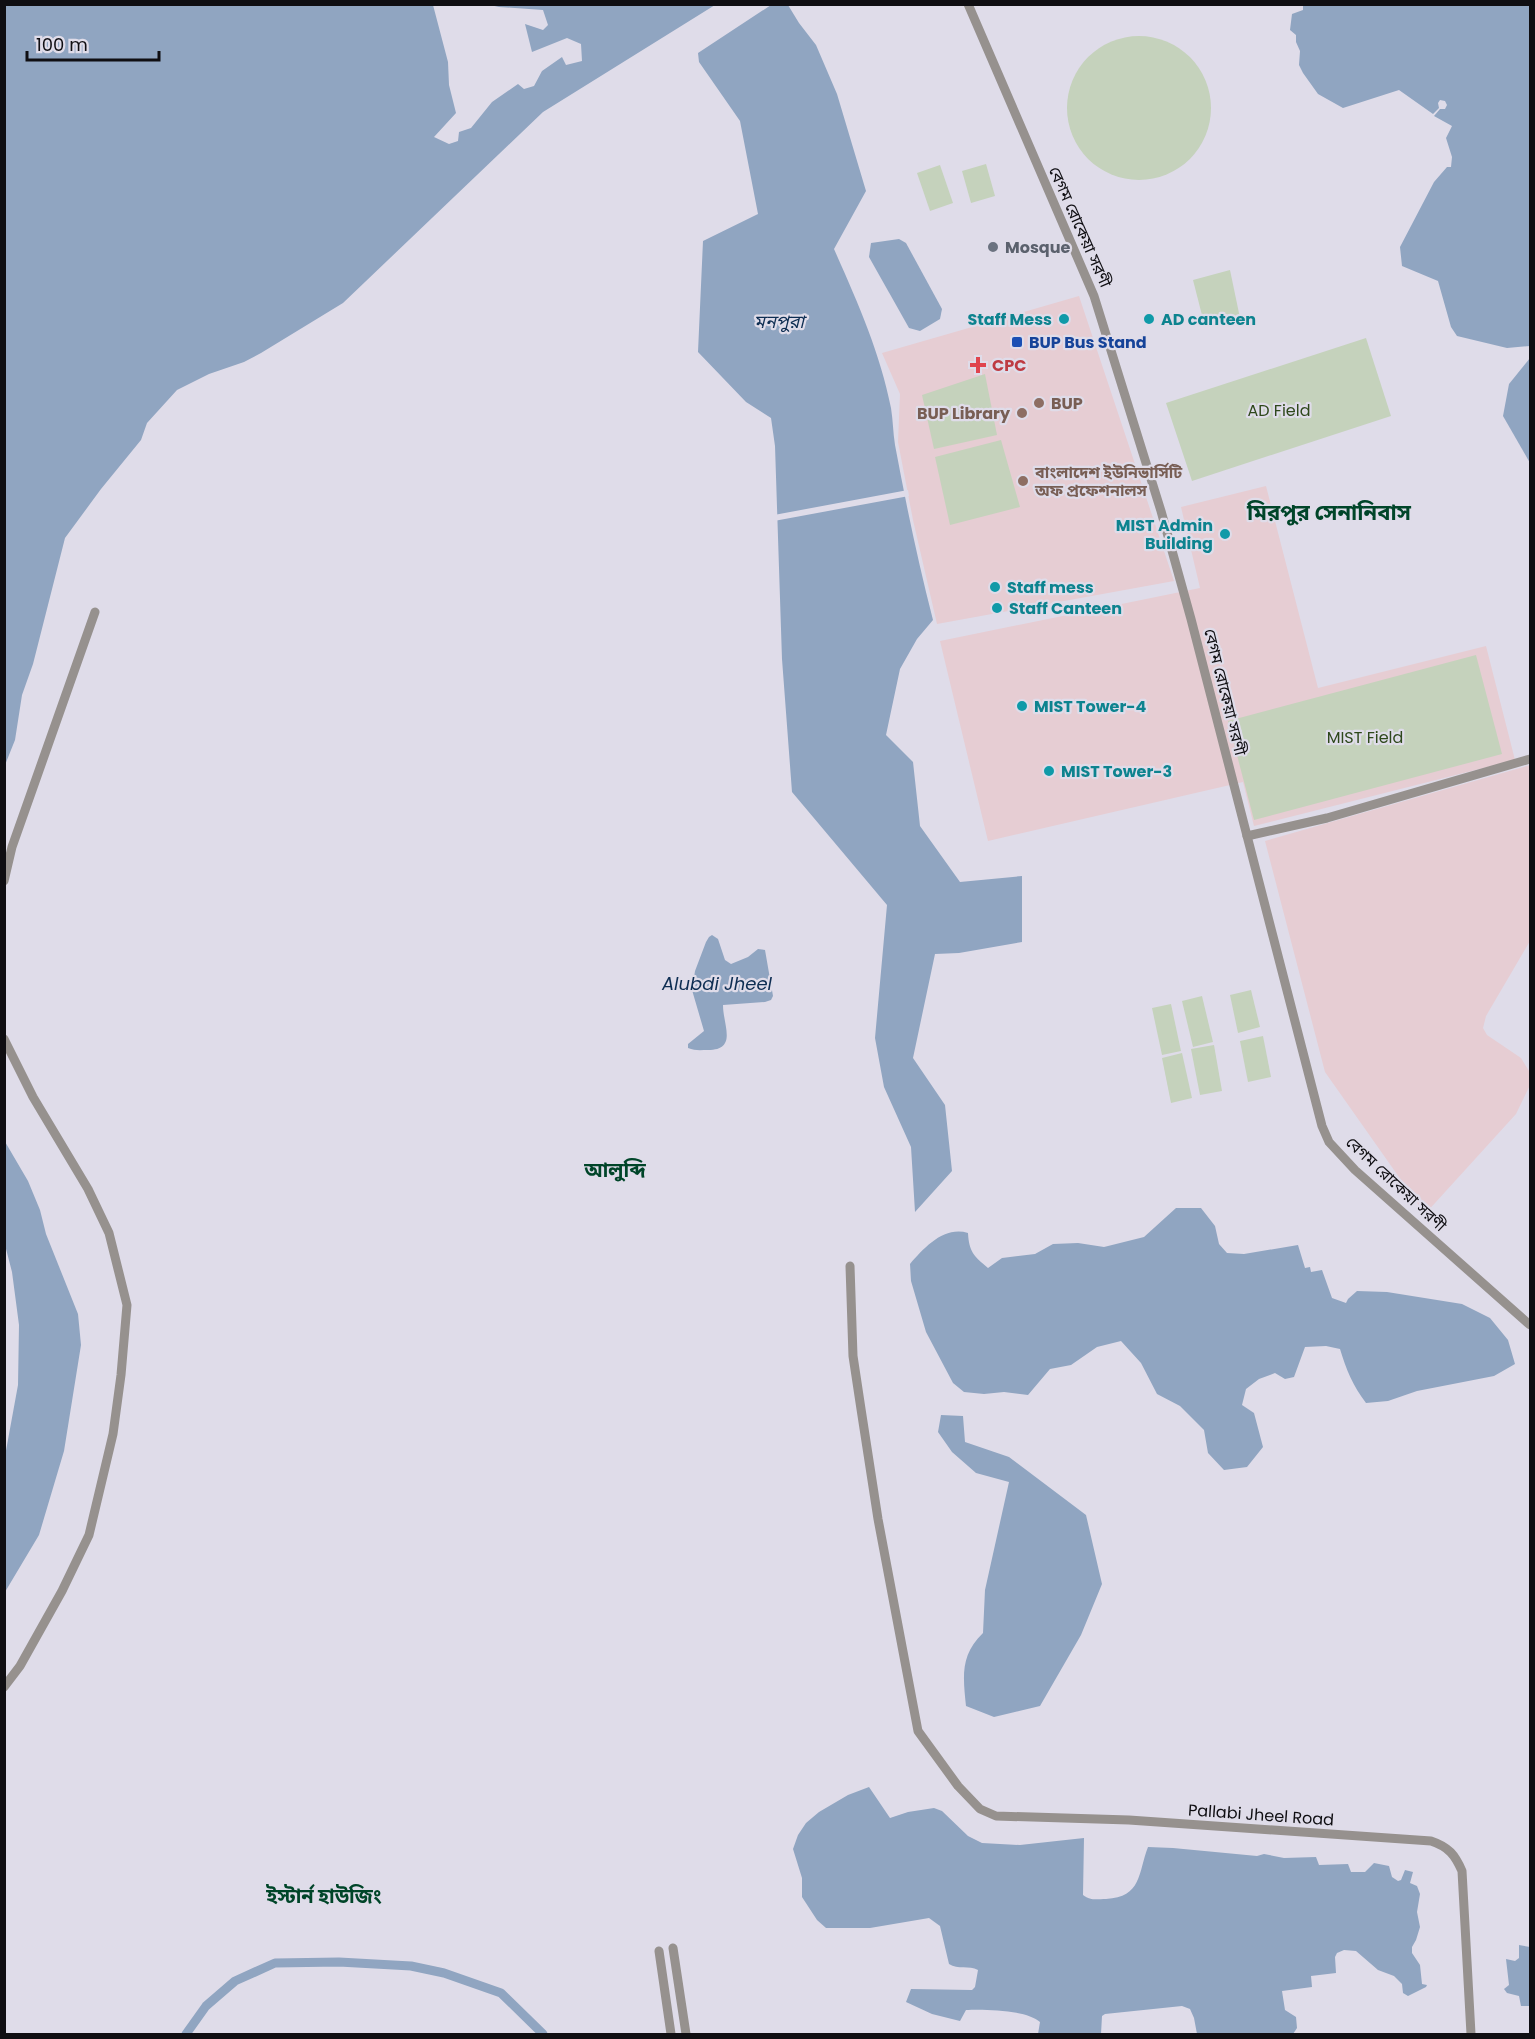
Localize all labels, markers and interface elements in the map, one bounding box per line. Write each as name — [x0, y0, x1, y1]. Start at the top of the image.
scale bar — [27, 24, 159, 62]
text: 100 m — [36, 32, 88, 57]
street label: বেগম রোকেয়া সরণী — [1043, 163, 1117, 292]
place label: Mosque — [1005, 236, 1070, 259]
marker: Mosque — [986, 240, 1000, 254]
place label: Staff Mess — [967, 308, 1052, 331]
place label: AD canteen — [1161, 308, 1256, 331]
water label: মনপুরা — [754, 309, 807, 334]
marker: Staff Mess — [1057, 312, 1071, 326]
marker: AD canteen — [1142, 312, 1156, 326]
place label: BUP Bus Stand — [1029, 331, 1147, 354]
marker: BUP Bus Stand — [1010, 335, 1024, 349]
place label: CPC — [992, 354, 1026, 377]
marker: CPC — [969, 356, 987, 374]
place label: BUP — [1051, 392, 1083, 415]
marker: BUP — [1032, 396, 1046, 410]
park label: AD Field — [1247, 399, 1311, 422]
place label: BUP Library — [917, 402, 1011, 425]
marker: BUP Library — [1015, 406, 1029, 420]
place label: বাংলাদেশ ইউনিভার্সিটি অফ প্রফেশনালস — [1034, 461, 1183, 502]
marker: বাংলাদেশ ইউনিভার্সিটি অফ প্রফেশনালস — [1016, 474, 1030, 488]
district label: মিরপুর সেনানিবাস — [1246, 497, 1412, 528]
place label: MIST Admin Building — [1116, 514, 1213, 555]
marker: MIST Admin Building — [1218, 527, 1232, 541]
place label: Staff mess — [1007, 576, 1094, 599]
marker: Staff mess — [988, 580, 1002, 594]
place label: Staff Canteen — [1009, 597, 1122, 620]
marker: Staff Canteen — [990, 601, 1004, 615]
street label: বেগম রোকেয়া সরণী — [1198, 626, 1252, 759]
place label: MIST Tower-4 — [1034, 695, 1147, 718]
marker: MIST Tower-4 — [1015, 699, 1029, 713]
park label: MIST Field — [1327, 726, 1403, 749]
place label: MIST Tower-3 — [1061, 760, 1172, 783]
marker: MIST Tower-3 — [1042, 764, 1056, 778]
water label: Alubdi Jheel — [661, 971, 773, 996]
street label: বেগম রোকেয়া সরণী — [1341, 1131, 1452, 1237]
district label: আলুব্দি — [583, 1156, 646, 1184]
street label: Pallabi Jheel Road — [1187, 1798, 1335, 1832]
district label: ইস্টার্ন হাউজিং — [265, 1882, 382, 1910]

